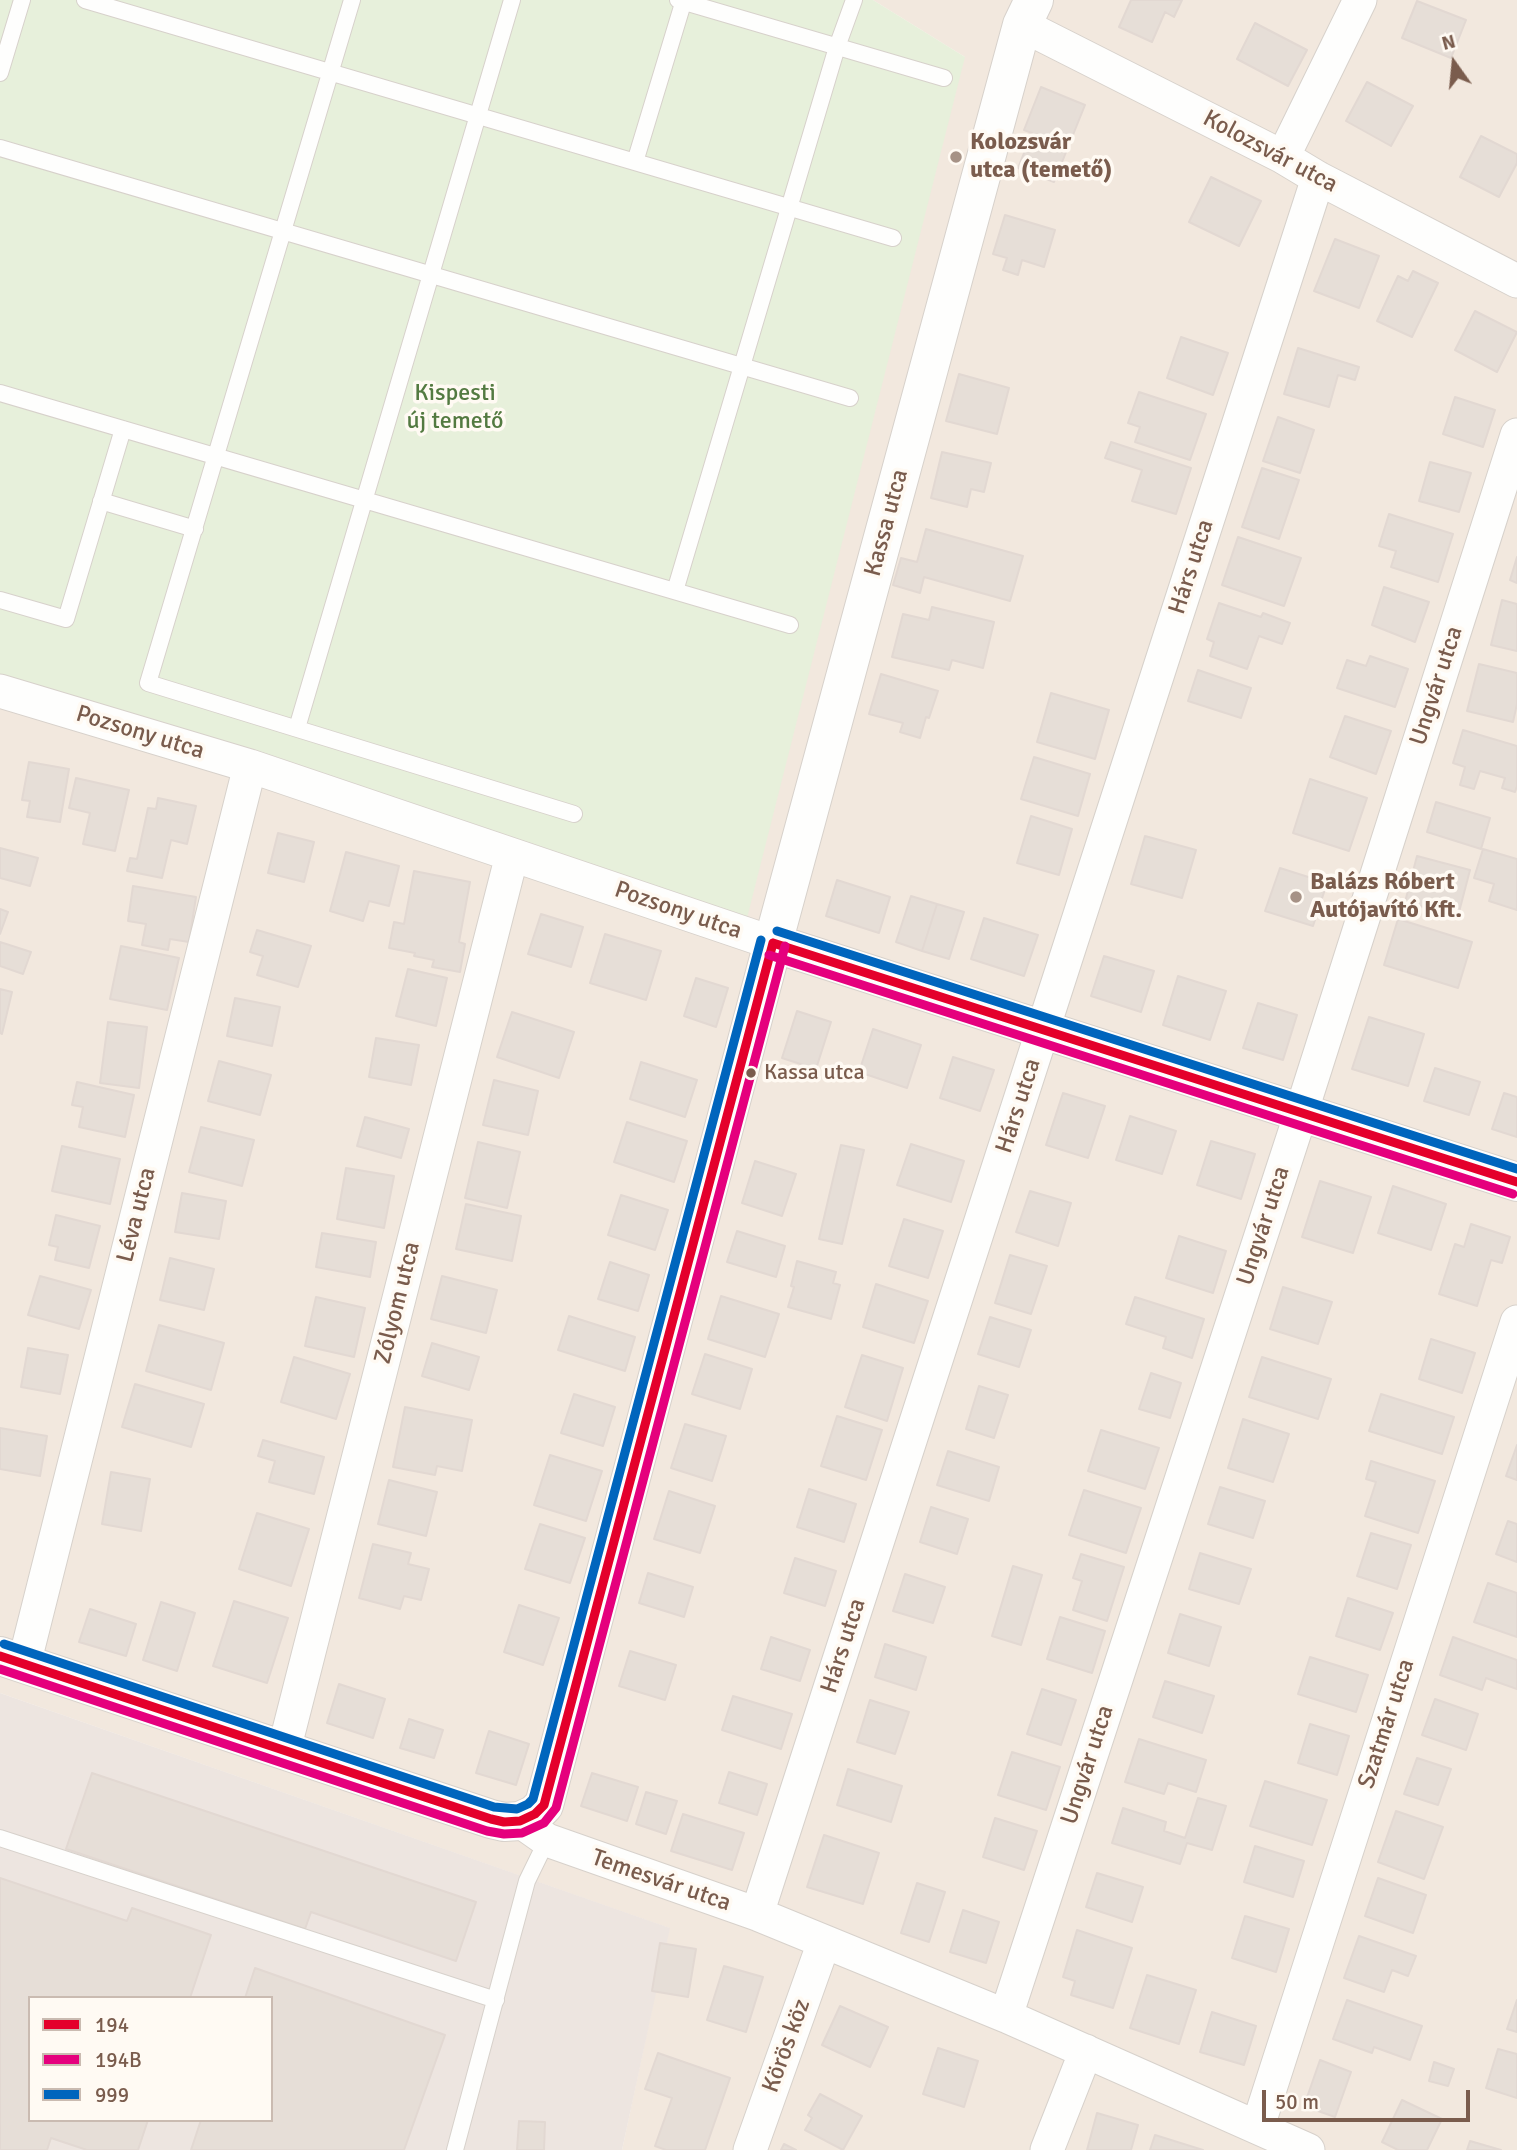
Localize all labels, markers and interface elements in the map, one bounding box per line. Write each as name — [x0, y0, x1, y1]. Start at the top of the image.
north arrow — [1419, 28, 1489, 98]
text: N — [1439, 29, 1458, 56]
street label: Kolozsvár utca — [1198, 104, 1342, 200]
place label: Kolozsvár utca (temető) — [970, 129, 1112, 185]
marker: Kolozsvár utca (temető) — [948, 149, 964, 165]
park label: Kispesti új temető — [407, 380, 503, 436]
street label: Kassa utca — [859, 466, 915, 580]
street label: Hárs utca — [1163, 516, 1221, 618]
street label: Ungvár utca — [1404, 623, 1470, 749]
street label: Pozsony utca — [72, 700, 208, 766]
place label: Balázs Róbert Autójavító Kft. — [1310, 869, 1462, 925]
street label: Pozsony utca — [611, 876, 745, 946]
marker: Balázs Róbert Autójavító Kft. — [1288, 889, 1304, 905]
street label: Hárs utca — [990, 1055, 1048, 1157]
place label: Kassa utca — [764, 1060, 865, 1086]
marker: Kassa utca — [744, 1066, 758, 1080]
street label: Ungvár utca — [1231, 1163, 1297, 1289]
street label: Léva utca — [111, 1165, 163, 1265]
street label: Zólyom utca — [369, 1239, 427, 1367]
street label: Hárs utca — [815, 1595, 873, 1697]
street label: Szatmár utca — [1353, 1656, 1421, 1792]
street label: Ungvár utca — [1055, 1702, 1121, 1828]
street label: Temesvár utca — [588, 1844, 734, 1918]
street label: Körös köz — [757, 1995, 817, 2097]
legend — [28, 1996, 273, 2122]
text: 194 — [95, 2012, 129, 2038]
text: 194B — [95, 2047, 142, 2073]
scale bar — [1265, 2076, 1473, 2120]
text: 999 — [95, 2082, 129, 2108]
text: 50 m — [1275, 2089, 1319, 2115]

